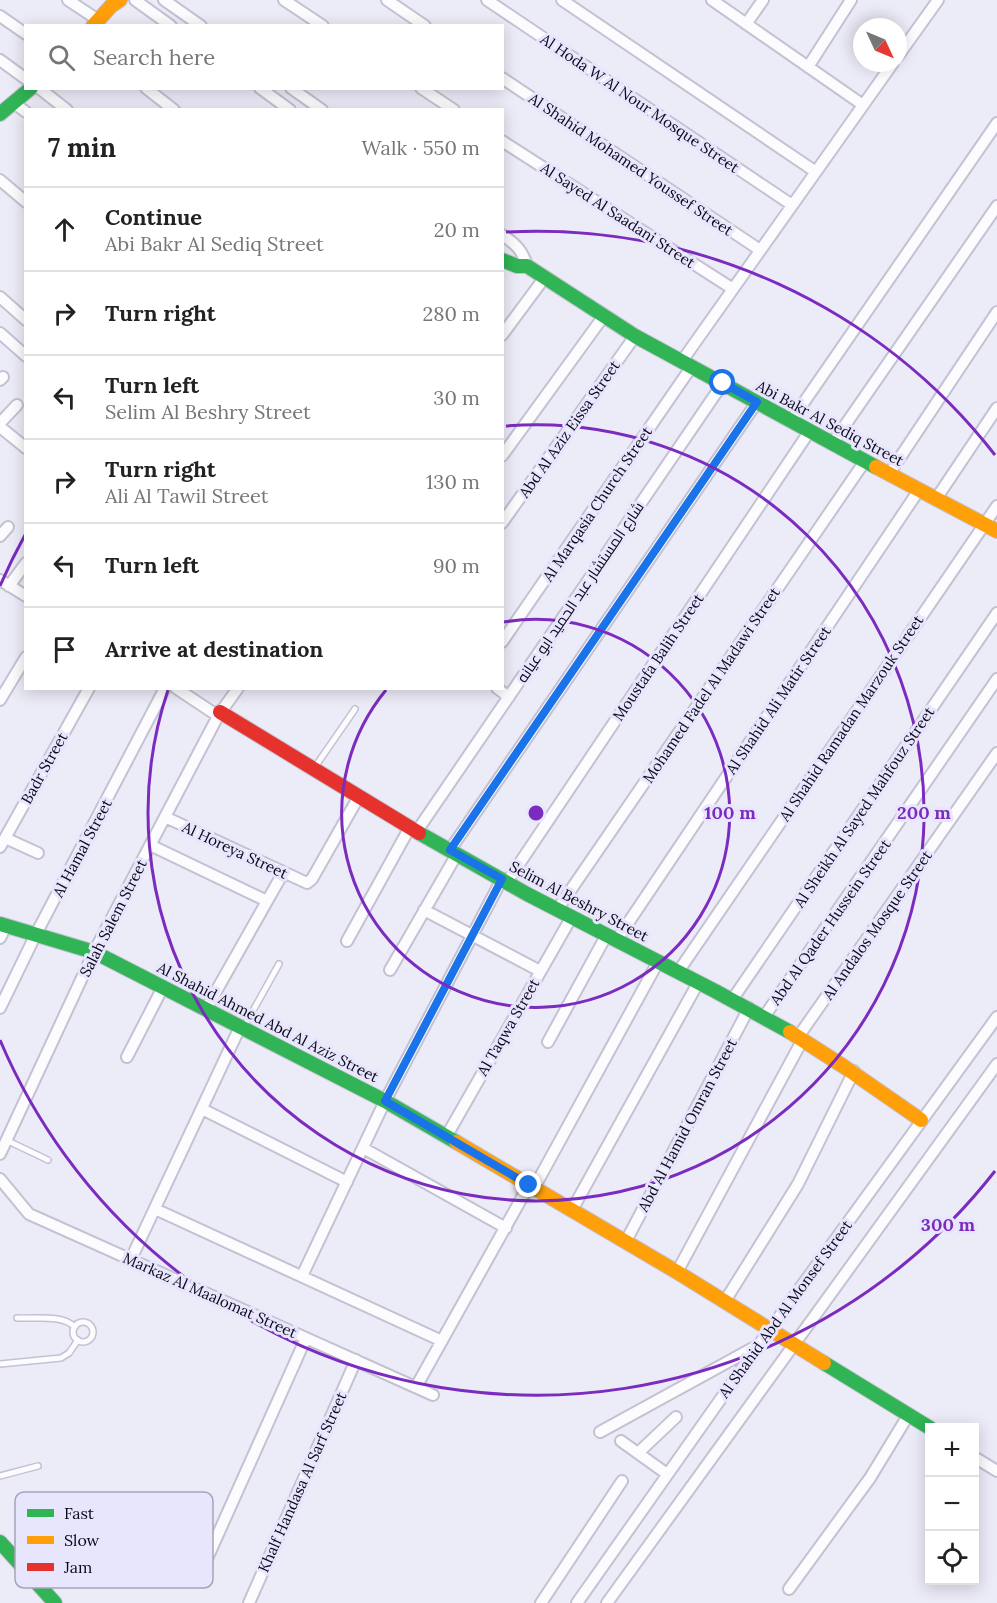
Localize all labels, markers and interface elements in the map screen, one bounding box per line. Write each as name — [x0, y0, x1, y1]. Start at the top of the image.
north arrow — [853, 18, 907, 72]
search box — [24, 24, 504, 90]
street label: Al Hoda W Al Nour Mosque Street — [536, 29, 743, 177]
icon: search — [45, 41, 78, 74]
text: Search here — [93, 43, 215, 71]
street label: Al Shahid Mohamed Youssef Street — [525, 88, 737, 240]
text: 7 min — [48, 131, 116, 164]
text: Walk · 550 m — [362, 135, 480, 160]
street label: Al Sayed Al Saadani Street — [536, 157, 699, 272]
text: Continue — [105, 203, 202, 231]
icon: ahead — [48, 213, 81, 246]
text: 20 m — [434, 217, 480, 242]
text: Abi Bakr Al Sediq Street — [105, 231, 324, 256]
icon: right — [48, 297, 81, 330]
text: Turn right — [105, 299, 216, 327]
text: 280 m — [422, 301, 480, 326]
street label: Abd Al Aziz Eissa Street — [514, 356, 624, 502]
route start — [709, 369, 735, 395]
text: Turn left — [105, 371, 199, 399]
street label: Abi Bakr Al Sediq Street — [752, 376, 907, 470]
icon: left — [48, 381, 81, 414]
text: 30 m — [433, 385, 480, 410]
text: Selim Al Beshry Street — [105, 399, 311, 424]
street label: Al Marqasia Church Street — [537, 423, 656, 586]
text: Turn right — [105, 455, 216, 483]
icon: right — [48, 465, 81, 498]
text: 130 m — [426, 469, 480, 494]
text: Ali Al Tawil Street — [105, 483, 268, 508]
street label: شارع المستشار عبد الحميد ابو عيانه — [512, 498, 649, 687]
icon: left — [48, 549, 81, 582]
text: Turn left — [105, 551, 199, 579]
text: 90 m — [433, 553, 480, 578]
street label: Mohamed Fadel Al Madawi Street — [638, 583, 784, 787]
street label: Moustafa Balih Street — [608, 590, 708, 724]
street label: Al Shahid Ramadan Marzouk Street — [774, 611, 927, 826]
street label: Al Shahid Ali Matir Street — [721, 622, 835, 779]
icon: arrive — [48, 633, 81, 666]
text: Arrive at destination — [105, 635, 323, 663]
street label: Al Sheikh Al Sayed Mahfouz Street — [789, 703, 938, 912]
street label: Badr Street — [17, 729, 72, 807]
street label: Al Hamal Street — [48, 795, 116, 901]
text: 100 m — [704, 801, 756, 824]
text: 200 m — [897, 801, 951, 824]
centre of rings — [526, 803, 546, 823]
street label: Al Horeya Street — [178, 817, 291, 883]
street label: Abd Al Qader Hussein Street — [765, 835, 895, 1009]
street label: Al Andalos Mosque Street — [818, 847, 936, 1004]
street label: Salah Salem Street — [75, 856, 151, 980]
street label: Selim Al Beshry Street — [506, 856, 652, 946]
street label: Al Shahid Ahmed Abd Al Aziz Street — [153, 957, 382, 1086]
street label: Al Taqwa Street — [472, 975, 544, 1080]
street label: Abd Al Hamid Omran Street — [633, 1035, 741, 1216]
route end — [515, 1171, 541, 1197]
text: 300 m — [921, 1213, 976, 1236]
street label: Al Shahid Abd Al Monsef Street — [713, 1216, 856, 1403]
street label: Markaz Al Maalomat Street — [120, 1248, 300, 1342]
street label: Khalf Handasa Al Sarf Street — [254, 1389, 351, 1575]
map controls — [925, 1423, 979, 1585]
button: + — [925, 1423, 979, 1477]
button: − — [925, 1477, 979, 1531]
legend — [15, 1492, 213, 1588]
text: Fast — [64, 1503, 95, 1523]
text: Slow — [64, 1530, 100, 1550]
button: locate — [925, 1531, 979, 1585]
text: Jam — [63, 1557, 92, 1577]

